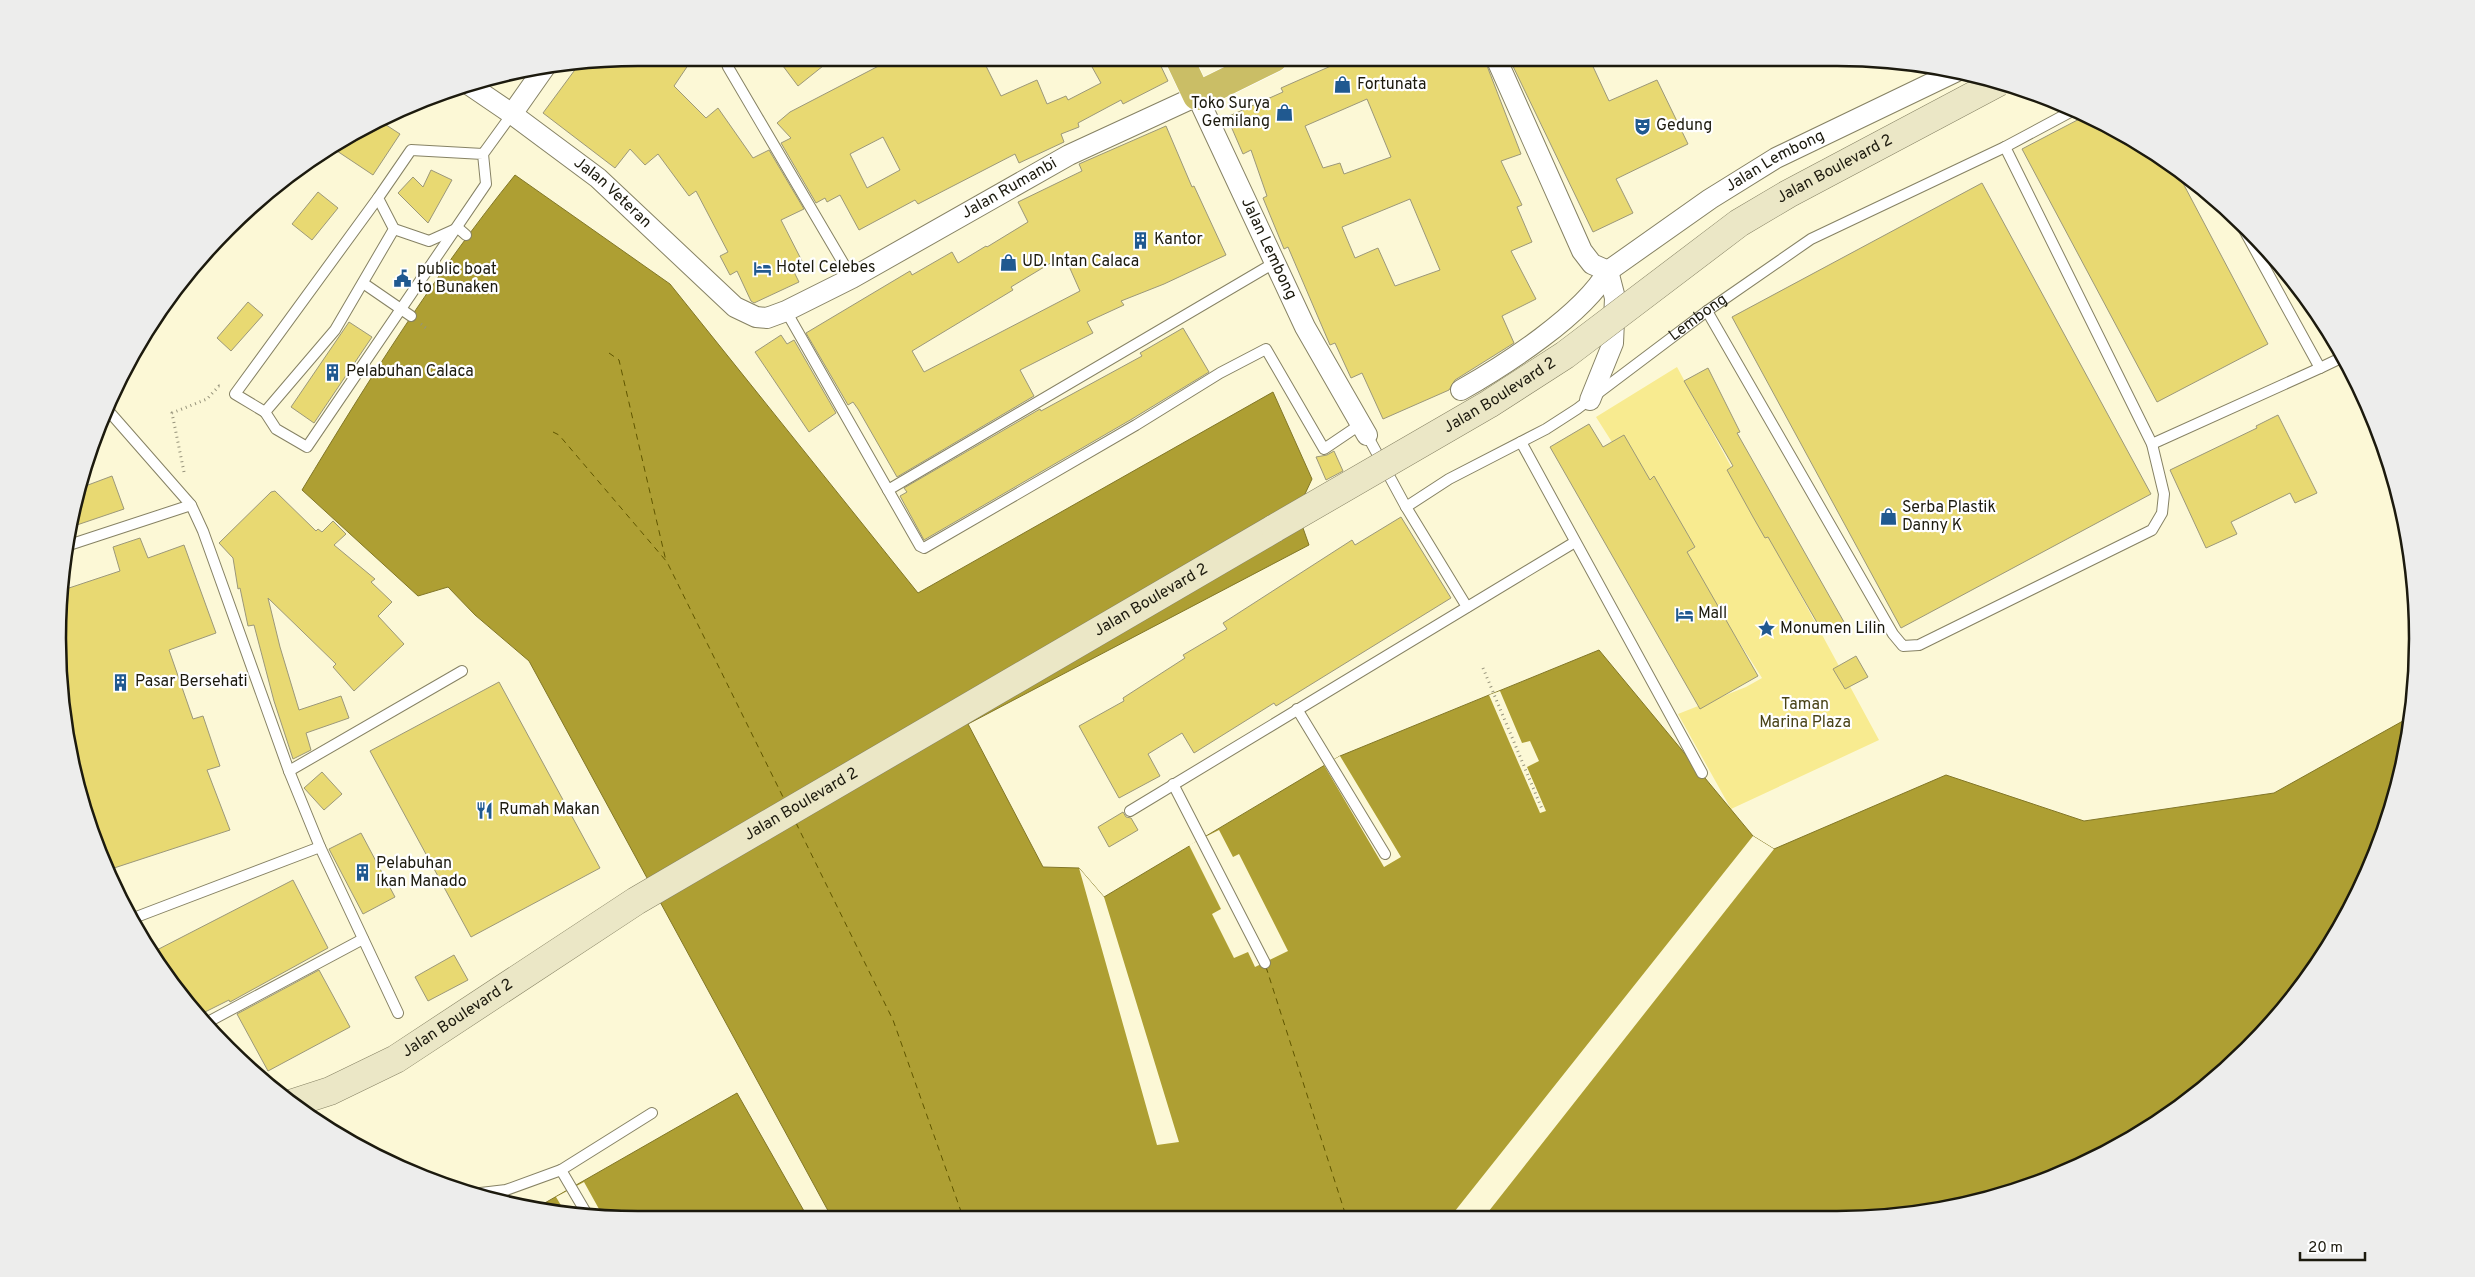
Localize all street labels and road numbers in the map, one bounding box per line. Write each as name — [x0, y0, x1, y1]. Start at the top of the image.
street label: Jalan Lembong — [1722, 126, 1828, 197]
street label: Jalan Boulevard 2 — [1773, 130, 1896, 208]
street label: Jalan Veteran — [569, 153, 655, 233]
street label: Jalan Rumanbi — [958, 154, 1061, 224]
street label: Jalan Lembong — [1236, 195, 1301, 303]
street label: Lembong — [1665, 290, 1731, 346]
street label: Jalan Boulevard 2 — [1440, 353, 1560, 438]
street label: Jalan Boulevard 2 — [1090, 559, 1212, 641]
street label: Jalan Boulevard 2 — [741, 763, 862, 846]
street label: Jalan Boulevard 2 — [398, 975, 517, 1062]

